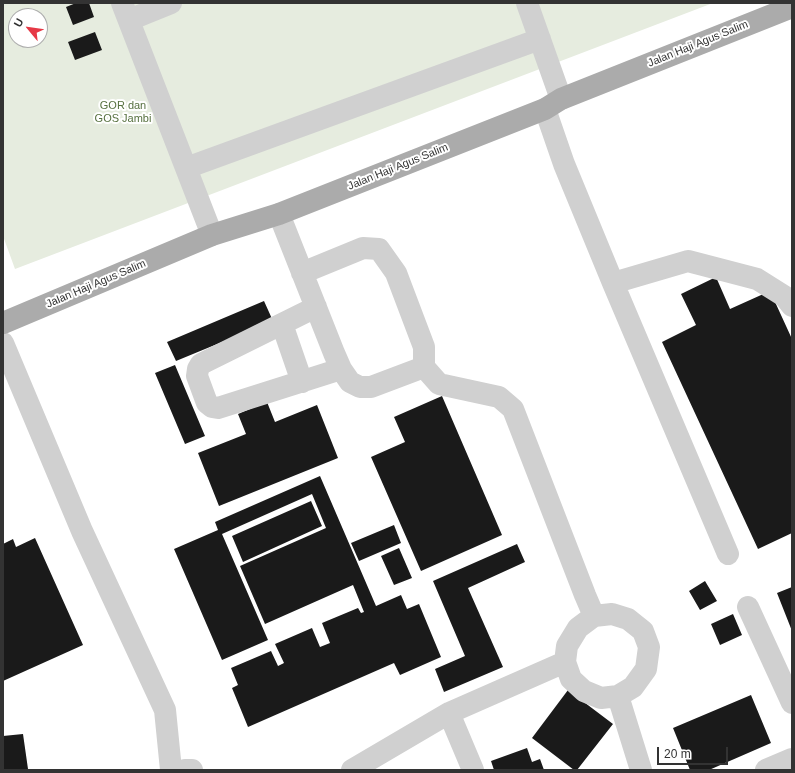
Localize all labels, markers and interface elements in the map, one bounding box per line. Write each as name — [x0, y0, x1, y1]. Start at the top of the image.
north arrow — [8, 8, 48, 48]
text: U — [11, 16, 26, 29]
street label: Jalan Haji Agus Salim — [646, 18, 750, 70]
park label: GOR dan GOS Jambi — [95, 99, 151, 125]
street label: Jalan Haji Agus Salim — [346, 141, 450, 193]
street label: Jalan Haji Agus Salim — [44, 257, 148, 311]
scale bar — [659, 739, 730, 765]
text: 20 m — [664, 747, 691, 761]

